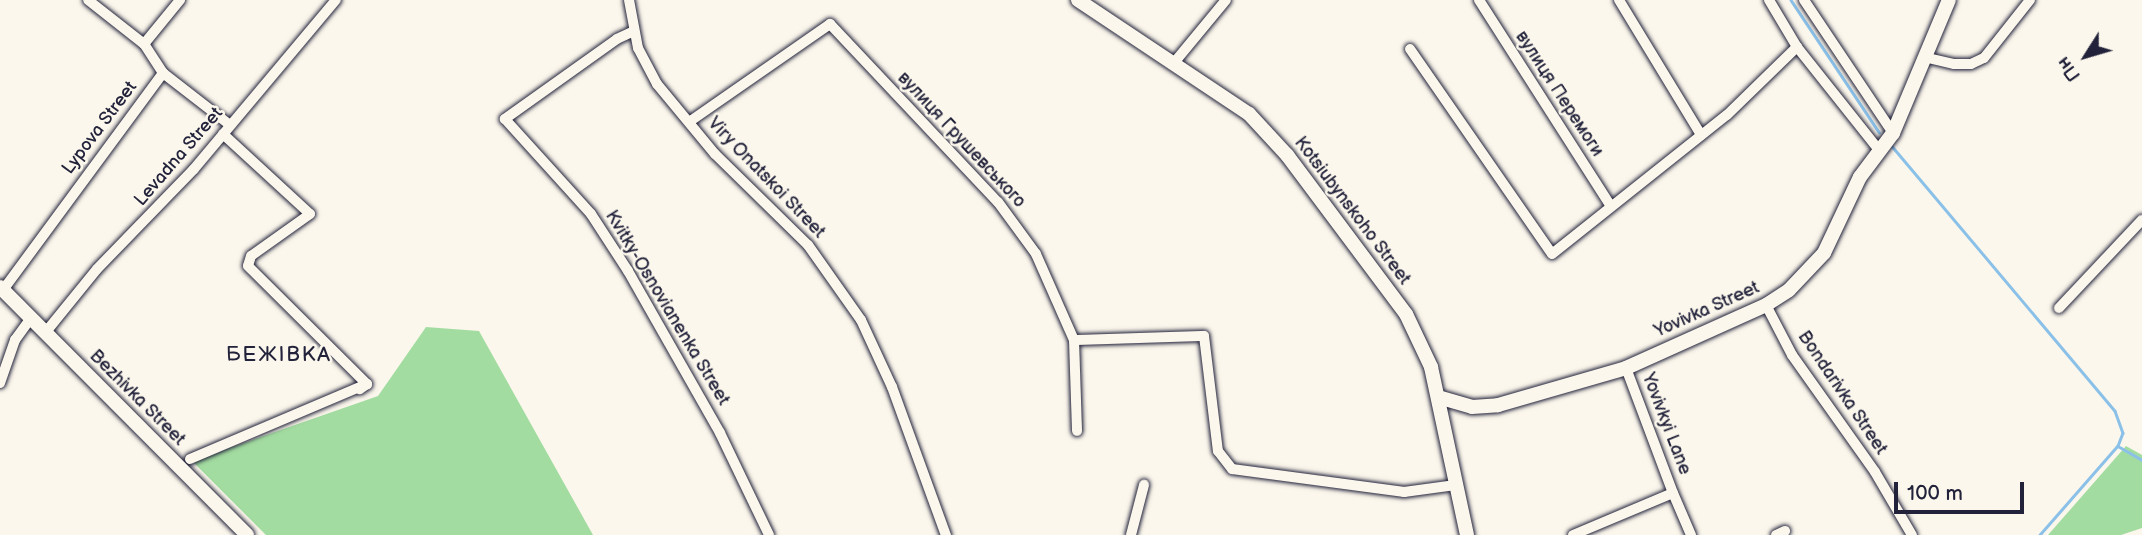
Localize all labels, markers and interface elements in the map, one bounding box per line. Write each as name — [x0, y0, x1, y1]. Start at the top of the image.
north arrow — [2051, 21, 2121, 91]
street label: вулиця Перемоги — [1510, 27, 1608, 161]
text: Пн — [2052, 52, 2086, 86]
street label: вулиця Грушевського — [893, 68, 1029, 212]
street label: Lypova Street — [58, 77, 142, 179]
street label: Levadna Street — [130, 103, 228, 211]
street label: Viry Onatskoi Street — [702, 112, 830, 244]
street label: Kotsiubynskoho Street — [1289, 133, 1415, 289]
street label: Kvitky-Osnovianenka Street — [600, 207, 734, 409]
street label: Yovivka Street — [1651, 277, 1763, 343]
street label: Bondarivka Street — [1793, 327, 1891, 459]
district label: БЕЖІВКА — [227, 342, 331, 368]
street label: Bezhivka Street — [85, 346, 189, 450]
street label: Yovivkyi Lane — [1637, 370, 1695, 478]
scale bar — [1897, 468, 2026, 512]
text: 100 m — [1907, 481, 1963, 506]

